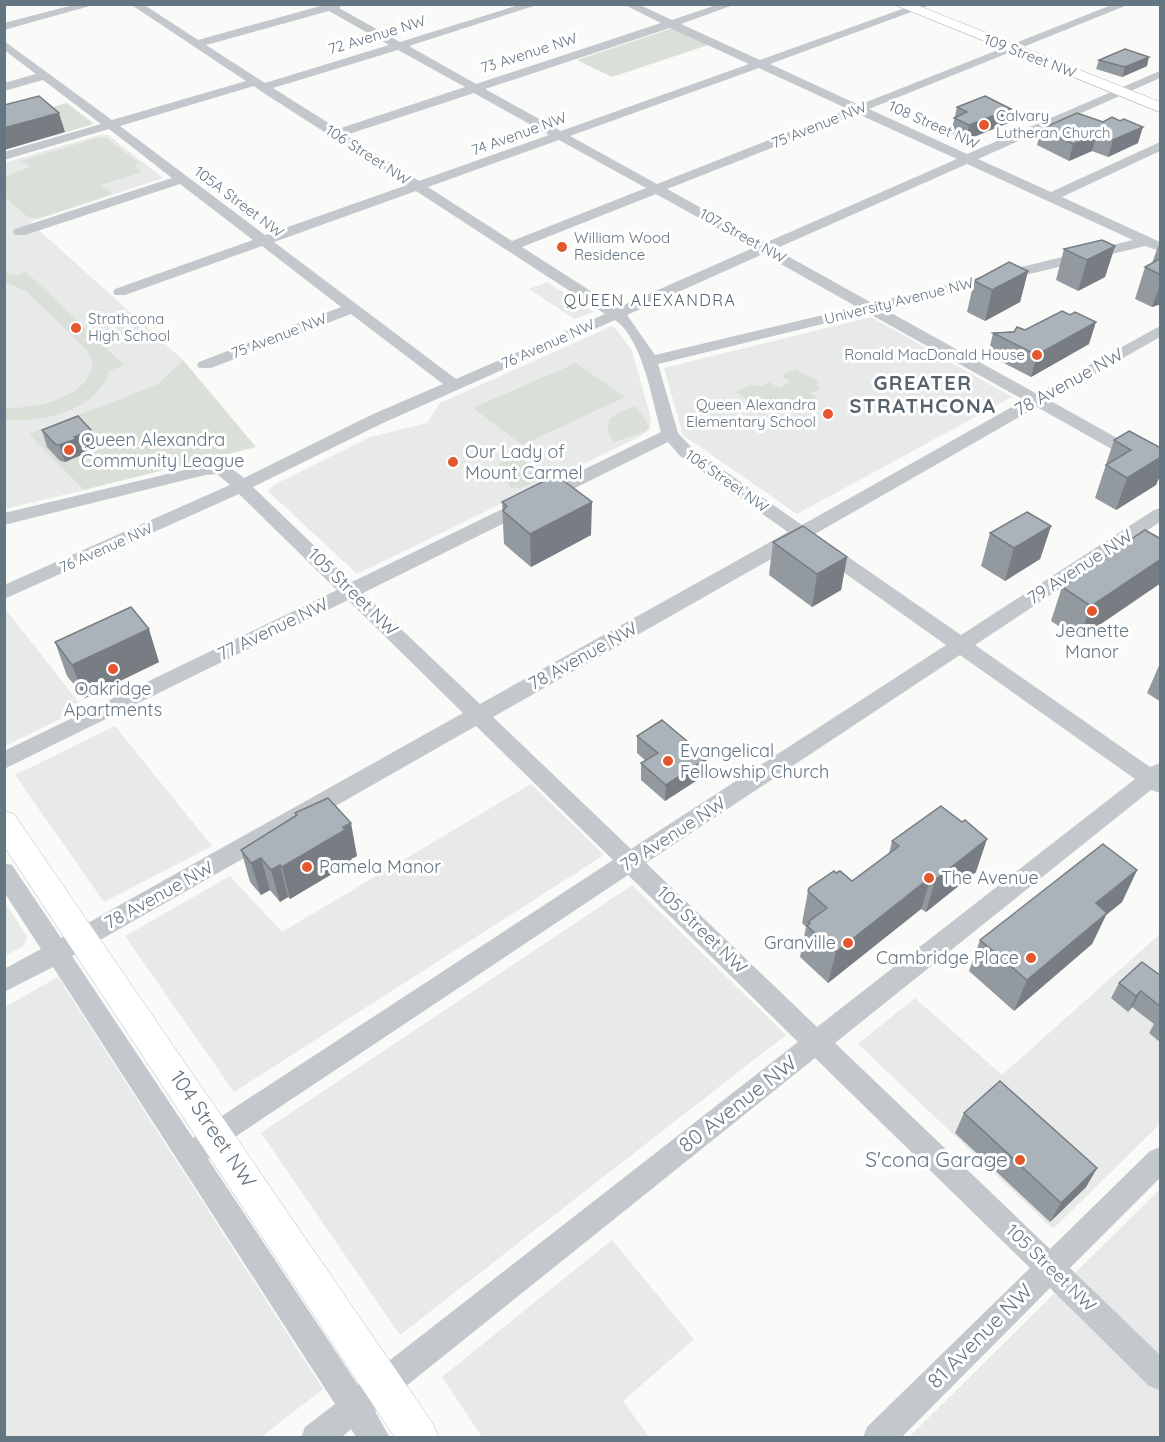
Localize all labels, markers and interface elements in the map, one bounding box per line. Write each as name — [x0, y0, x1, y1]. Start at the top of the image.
street label: 72 Avenue NW — [326, 11, 428, 58]
street label: 73 Avenue NW — [478, 28, 580, 77]
street label: 109 Street NW — [981, 29, 1080, 82]
street label: 108 Street NW — [886, 96, 983, 153]
street label: 75 Avenue NW — [769, 97, 870, 152]
place label: Calvary Lutheran Church — [996, 106, 1111, 142]
street label: 74 Avenue NW — [469, 107, 569, 160]
marker: Calvary Lutheran Church — [977, 118, 991, 132]
street label: 106 Street NW — [322, 120, 415, 189]
street label: 105A Street NW — [191, 162, 288, 242]
street label: 107 Street NW — [697, 204, 790, 267]
place label: William Wood Residence — [574, 228, 670, 264]
marker: William Wood Residence — [555, 240, 569, 254]
street label: University Avenue NW — [822, 273, 976, 328]
district label: QUEEN ALEXANDRA — [564, 290, 736, 310]
street label: 75 Avenue NW — [228, 308, 330, 362]
place label: Strathcona High School — [88, 309, 170, 345]
street label: 76 Avenue NW — [498, 314, 598, 373]
marker: Strathcona High School — [69, 321, 83, 335]
street label: 78 Avenue NW — [1010, 342, 1127, 421]
place label: Ronald MacDonald House — [844, 345, 1025, 364]
marker: Ronald MacDonald House — [1030, 348, 1044, 362]
district label: GREATER STRATHCONA — [849, 370, 997, 418]
place label: Queen Alexandra Elementary School — [686, 395, 816, 431]
marker: Queen Alexandra Elementary School — [821, 407, 835, 421]
place label: Queen Alexandra Community League — [81, 428, 244, 472]
place label: Our Lady of Mount Carmel — [465, 440, 583, 484]
marker: Queen Alexandra Community League — [62, 443, 76, 457]
street label: 106 Street NW — [682, 445, 773, 517]
marker: Our Lady of Mount Carmel — [446, 455, 460, 469]
street label: 76 Avenue NW — [56, 518, 156, 577]
street label: 79 Avenue NW — [1023, 524, 1137, 609]
street label: 105 Street NW — [303, 543, 403, 640]
street label: 77 Avenue NW — [214, 592, 332, 665]
marker: Jeanette Manor — [1085, 604, 1099, 618]
street label: 78 Avenue NW — [524, 616, 641, 695]
place label: Jeanette Manor — [1055, 619, 1129, 663]
marker: Oakridge Apartments — [106, 662, 120, 676]
place label: Oakridge Apartments — [64, 677, 162, 721]
place label: Evangelical Fellowship Church — [680, 739, 829, 783]
marker: Evangelical Fellowship Church — [661, 754, 675, 768]
street label: 79 Avenue NW — [616, 791, 730, 876]
street label: 78 Avenue NW — [100, 855, 217, 934]
place label: Pamela Manor — [319, 855, 441, 878]
marker: Pamela Manor — [300, 860, 314, 874]
place label: The Avenue — [941, 866, 1039, 889]
marker: The Avenue — [922, 871, 936, 885]
street label: 105 Street NW — [652, 881, 752, 978]
place label: Granville — [764, 931, 836, 954]
marker: Granville — [841, 936, 855, 950]
place label: Cambridge Place — [876, 946, 1019, 969]
marker: Cambridge Place — [1024, 951, 1038, 965]
street label: 80 Avenue NW — [673, 1049, 802, 1157]
street label: 104 Street NW — [165, 1065, 263, 1192]
place label: S'cona Garage — [865, 1146, 1008, 1172]
marker: S'cona Garage — [1013, 1153, 1027, 1167]
street label: 105 Street NW — [1001, 1219, 1101, 1316]
street label: 81 Avenue NW — [921, 1277, 1037, 1393]

